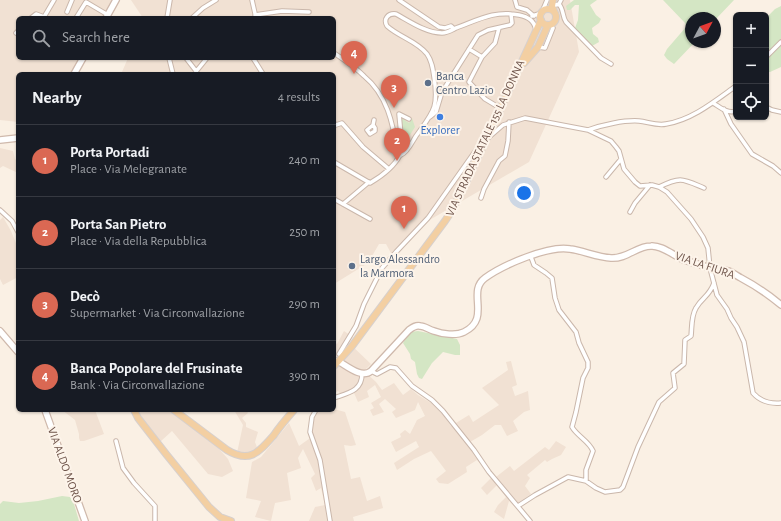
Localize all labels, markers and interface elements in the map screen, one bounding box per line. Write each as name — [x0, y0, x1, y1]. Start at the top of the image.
north arrow — [685, 12, 721, 48]
map controls — [733, 12, 769, 120]
button: + — [733, 12, 769, 48]
search box — [16, 16, 336, 60]
icon: search — [30, 27, 52, 49]
text: Search here — [62, 30, 130, 45]
pin: 4 — [341, 41, 367, 74]
button: − — [733, 48, 769, 84]
street label: VIA STRADA STATALE 155 LA DONNA — [443, 58, 527, 218]
place label: Banca Centro Lazio — [436, 70, 494, 96]
pin: 3 — [381, 75, 407, 108]
marker: Banca Centro Lazio — [423, 78, 433, 88]
button: locate — [733, 84, 769, 120]
text: Nearby — [32, 89, 82, 106]
text: 4 results — [278, 91, 320, 104]
marker: Explorer — [435, 112, 445, 122]
place label: Explorer — [420, 124, 460, 136]
pin: 2 — [384, 128, 410, 161]
text: Porta Portadi — [70, 145, 150, 160]
text: 1 — [43, 154, 47, 167]
text: 240 m — [288, 154, 320, 167]
text: Place · Via Melegranate — [70, 163, 187, 176]
your location — [514, 183, 534, 203]
pin: 1 — [391, 196, 417, 229]
text: Porta San Pietro — [70, 217, 167, 232]
text: 2 — [42, 226, 48, 239]
text: 250 m — [289, 226, 320, 239]
text: Place · Via della Repubblica — [70, 235, 207, 248]
street label: VIA LA FIURA — [674, 249, 736, 281]
place label: Largo Alessandro la Marmora — [360, 253, 440, 279]
marker: Largo Alessandro la Marmora — [347, 261, 357, 271]
text: Decò — [70, 289, 100, 304]
text: 3 — [42, 298, 48, 311]
text: 290 m — [289, 298, 320, 311]
text: Supermarket · Via Circonvallazione — [70, 307, 245, 320]
text: Banca Popolare del Frusinate — [70, 361, 242, 376]
text: 4 — [42, 370, 48, 383]
text: 390 m — [289, 370, 320, 383]
text: Bank · Via Circonvallazione — [70, 379, 204, 392]
street label: VIA ALDO MORO — [46, 426, 84, 505]

